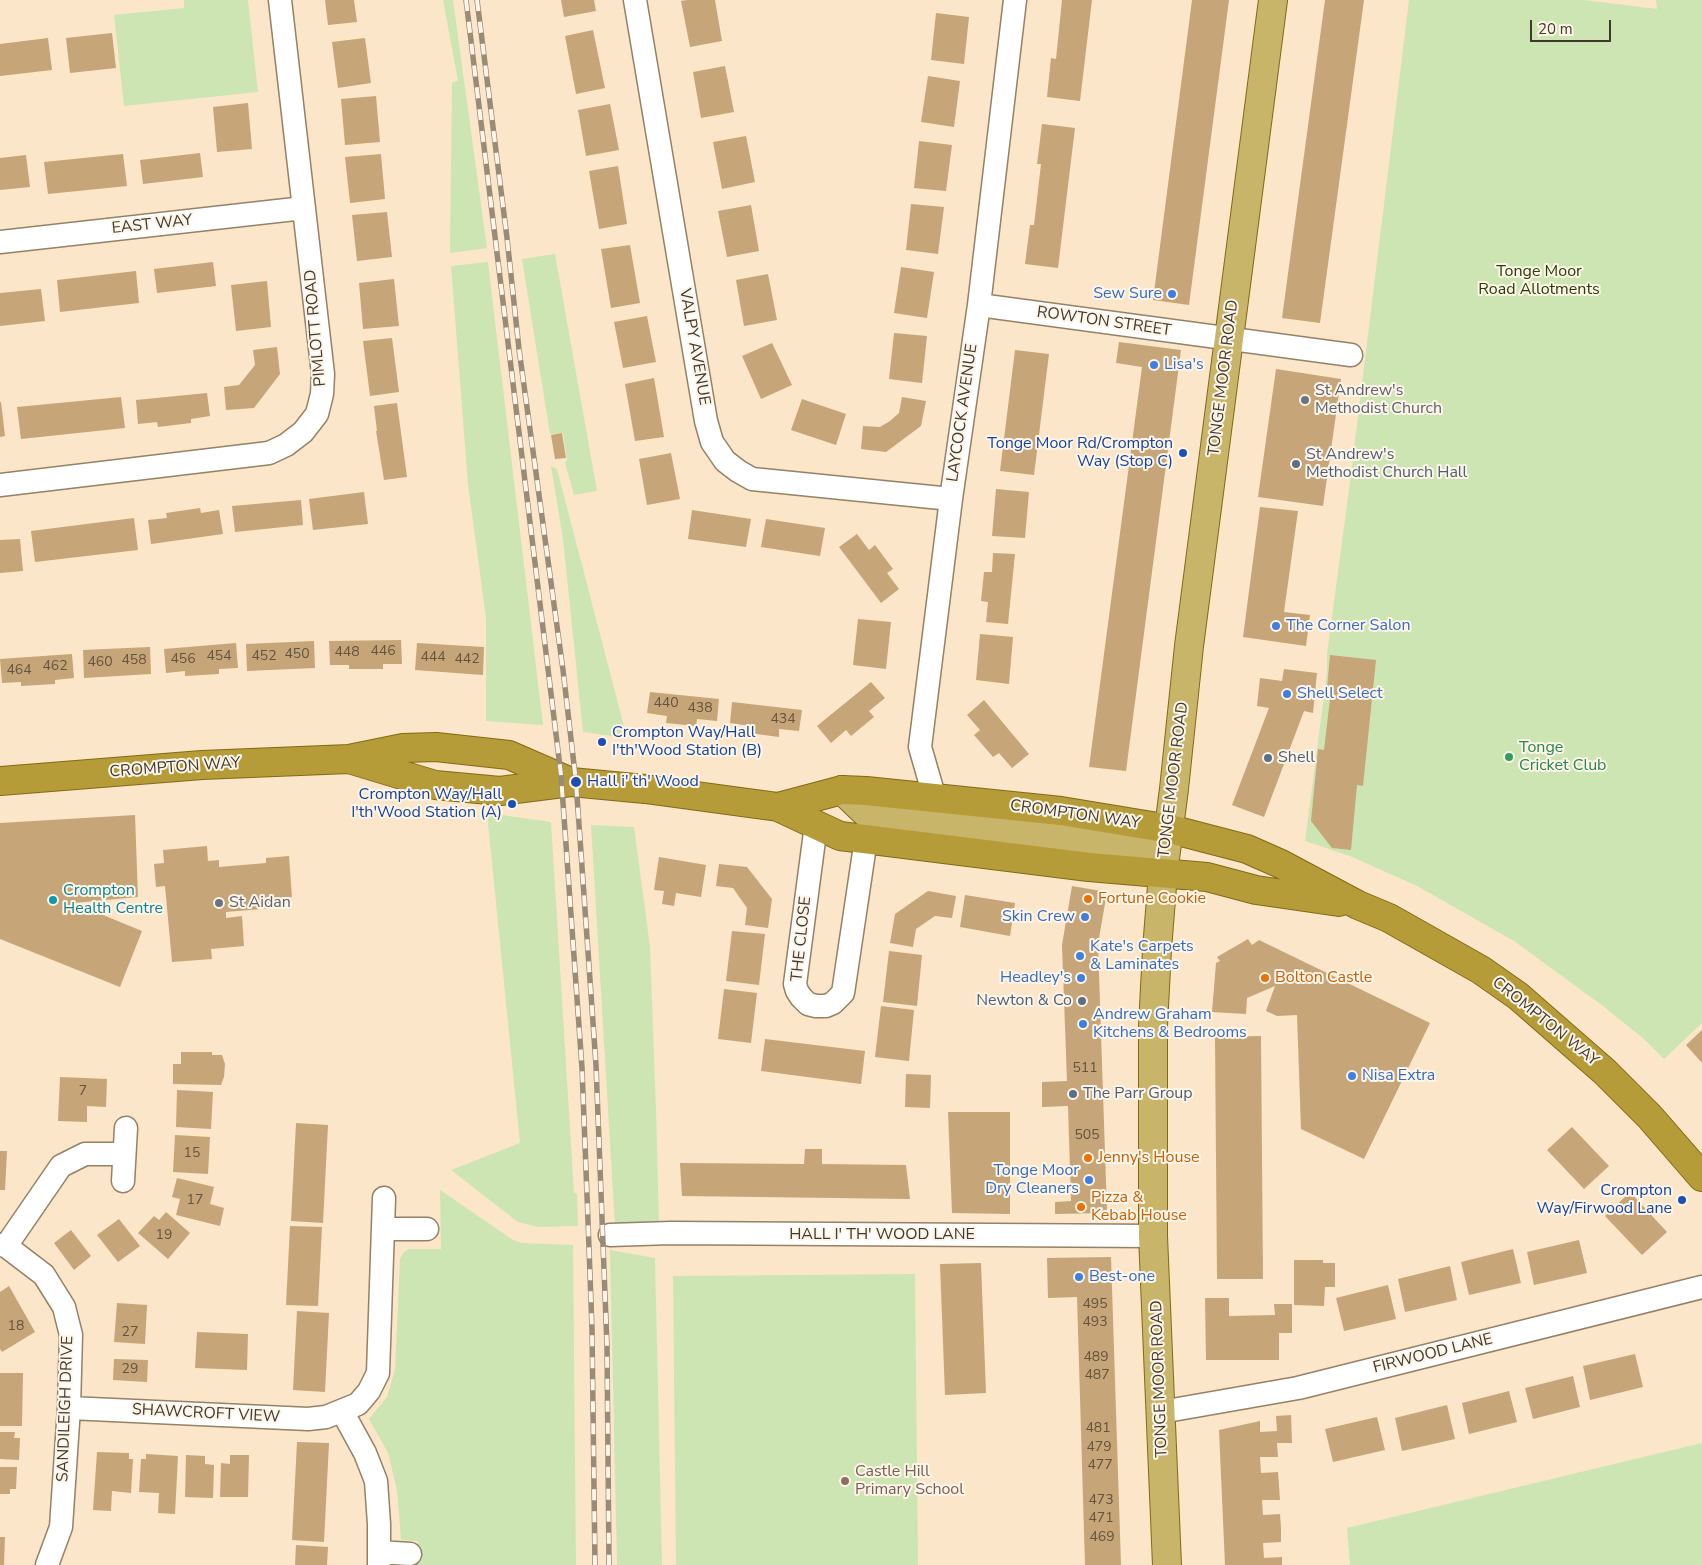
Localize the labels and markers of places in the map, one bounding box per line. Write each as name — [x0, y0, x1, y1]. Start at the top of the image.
place label: Sew Sure — [1093, 284, 1162, 304]
marker: Sew Sure — [1166, 288, 1178, 300]
place label: Lisa's — [1164, 355, 1204, 375]
marker: Lisa's — [1148, 359, 1160, 371]
place label: St Andrew's Methodist Church — [1315, 381, 1442, 419]
marker: St Andrew's Methodist Church — [1299, 394, 1311, 406]
place label: Tonge Moor Rd/Crompton Way (Stop C) — [987, 434, 1173, 472]
place label: St Andrew's Methodist Church Hall — [1306, 445, 1467, 483]
marker: Tonge Moor Rd/Crompton Way (Stop C) — [1177, 447, 1189, 459]
marker: St Andrew's Methodist Church Hall — [1290, 458, 1302, 470]
place label: The Corner Salon — [1286, 616, 1411, 636]
marker: The Corner Salon — [1270, 620, 1282, 632]
place label: Shell Select — [1297, 684, 1383, 704]
marker: Shell Select — [1281, 688, 1293, 700]
place label: Crompton Way/Hall I'th'Wood Station (B) — [612, 723, 762, 761]
marker: Crompton Way/Hall I'th'Wood Station (B) — [596, 736, 608, 748]
place label: Tonge Cricket Club — [1519, 738, 1606, 776]
place label: Shell — [1278, 748, 1315, 768]
marker: Tonge Cricket Club — [1503, 751, 1515, 763]
marker: Shell — [1262, 752, 1274, 764]
place label: Hall i' th' Wood — [587, 772, 699, 792]
marker: Hall i' th' Wood — [569, 775, 583, 789]
place label: Crompton Way/Hall I'th'Wood Station (A) — [351, 785, 502, 823]
marker: Crompton Way/Hall I'th'Wood Station (A) — [506, 798, 518, 810]
place label: Crompton Health Centre — [63, 881, 163, 919]
place label: Fortune Cookie — [1098, 889, 1206, 909]
place label: St Aidan — [229, 893, 291, 913]
marker: Fortune Cookie — [1082, 893, 1094, 905]
marker: Crompton Health Centre — [47, 894, 59, 906]
marker: St Aidan — [213, 897, 225, 909]
place label: Skin Crew — [1002, 907, 1075, 927]
marker: Skin Crew — [1079, 911, 1091, 923]
place label: Kate's Carpets & Laminates — [1090, 937, 1194, 975]
marker: Kate's Carpets & Laminates — [1074, 950, 1086, 962]
place label: Headley's — [1000, 968, 1071, 988]
place label: Bolton Castle — [1275, 968, 1372, 988]
marker: Headley's — [1075, 972, 1087, 984]
marker: Bolton Castle — [1259, 972, 1271, 984]
place label: Newton & Co — [976, 991, 1072, 1011]
marker: Newton & Co — [1076, 995, 1088, 1007]
place label: Andrew Graham Kitchens & Bedrooms — [1093, 1005, 1247, 1043]
marker: Andrew Graham Kitchens & Bedrooms — [1077, 1018, 1089, 1030]
place label: Nisa Extra — [1362, 1066, 1435, 1086]
marker: Nisa Extra — [1346, 1070, 1358, 1082]
place label: The Parr Group — [1083, 1084, 1193, 1104]
marker: The Parr Group — [1067, 1088, 1079, 1100]
place label: Jenny's House — [1098, 1148, 1200, 1168]
marker: Jenny's House — [1082, 1152, 1094, 1164]
place label: Tonge Moor Dry Cleaners — [985, 1161, 1079, 1199]
marker: Tonge Moor Dry Cleaners — [1083, 1174, 1095, 1186]
place label: Crompton Way/Firwood Lane — [1537, 1181, 1672, 1219]
place label: Pizza & Kebab House — [1091, 1188, 1187, 1226]
marker: Crompton Way/Firwood Lane — [1676, 1194, 1688, 1206]
marker: Pizza & Kebab House — [1075, 1201, 1087, 1213]
place label: Best-one — [1089, 1267, 1155, 1287]
marker: Best-one — [1073, 1271, 1085, 1283]
place label: Castle Hill Primary School — [855, 1462, 964, 1500]
marker: Castle Hill Primary School — [839, 1475, 851, 1487]

